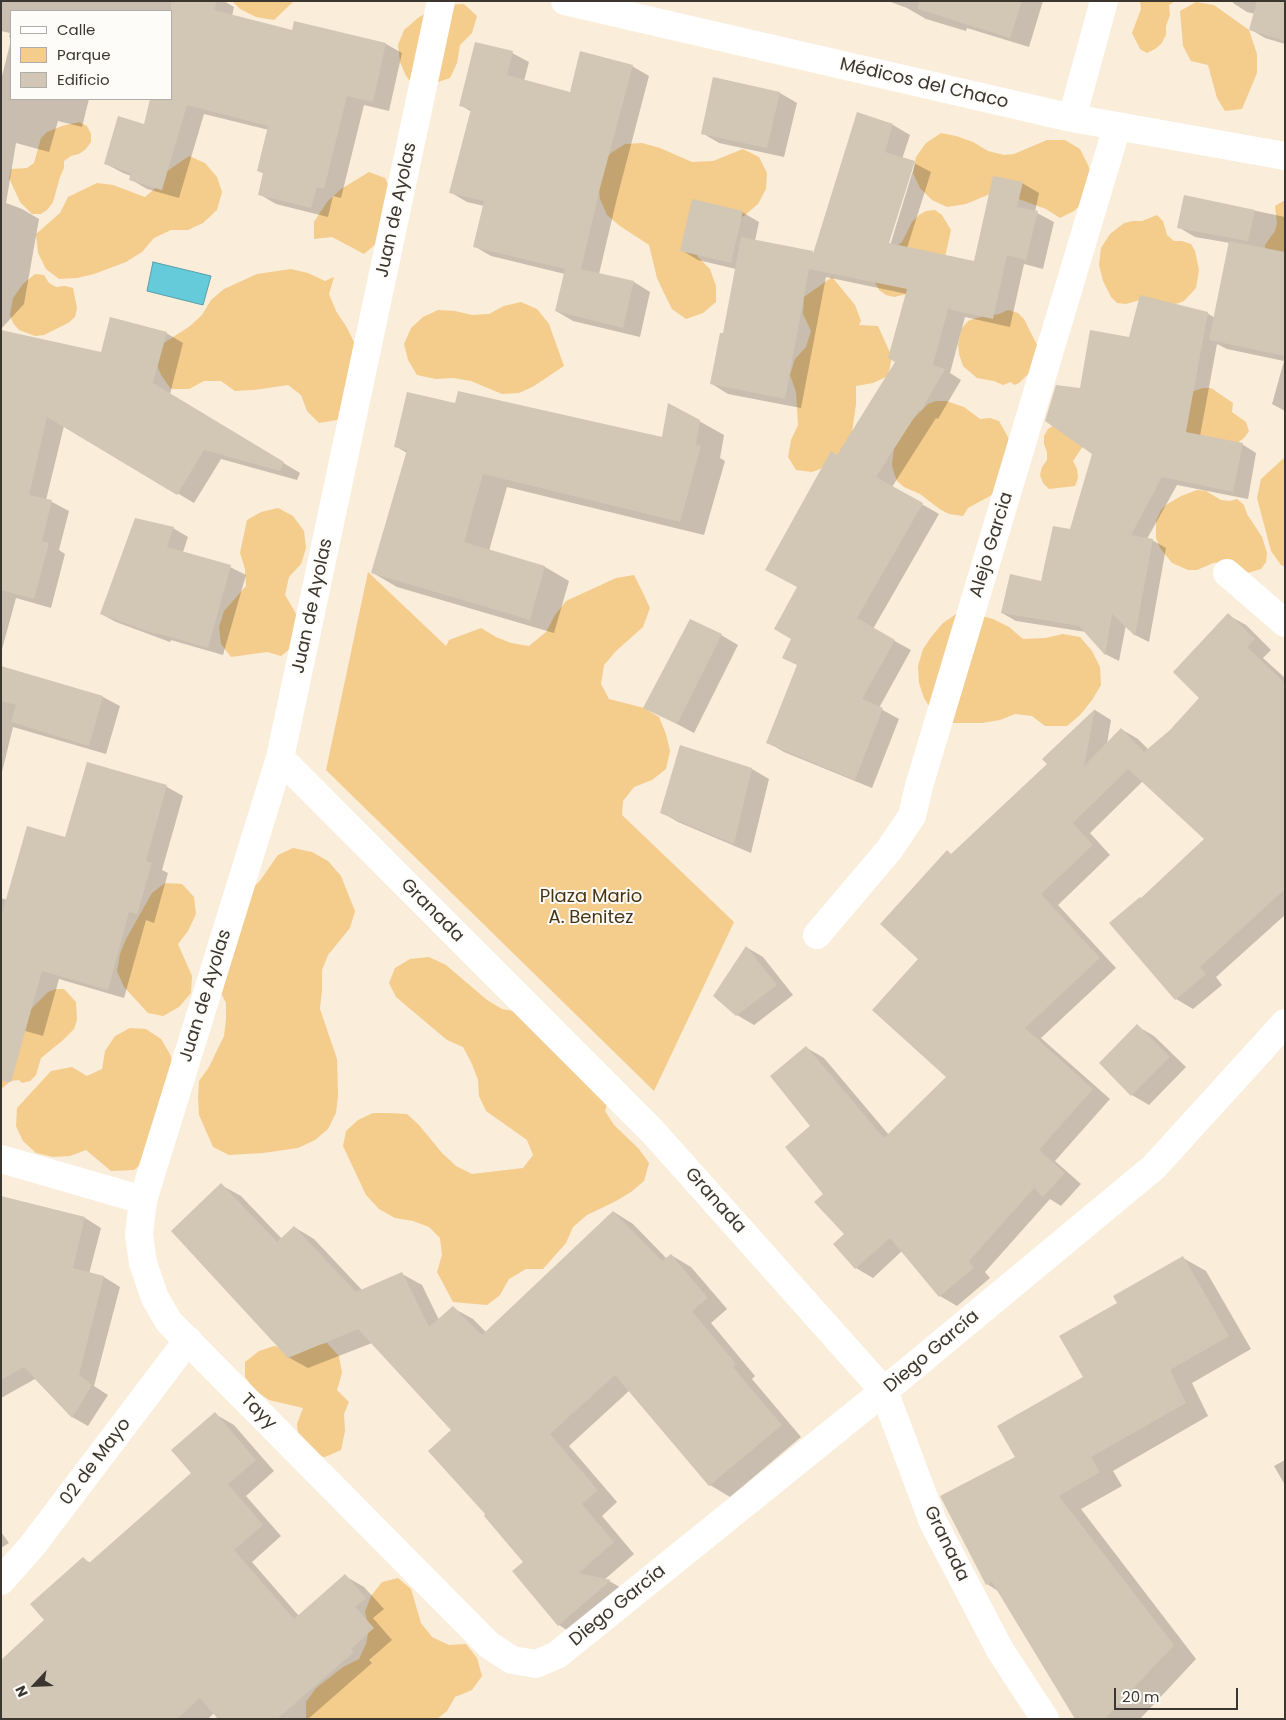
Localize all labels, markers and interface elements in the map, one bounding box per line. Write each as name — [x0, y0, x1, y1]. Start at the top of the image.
legend — [10, 10, 172, 100]
text: Calle — [57, 19, 95, 40]
text: Parque — [57, 44, 110, 65]
street label: Médicos del Chaco — [838, 54, 1010, 114]
text: Edificio — [57, 69, 110, 90]
street label: Juan de Ayolas — [372, 141, 422, 279]
street label: Alejo Garcia — [966, 490, 1018, 600]
street label: Juan de Ayolas — [288, 537, 338, 675]
street label: Granada — [396, 875, 468, 947]
park label: Plaza Mario A. Benitez — [540, 886, 642, 929]
street label: Juan de Ayolas — [176, 927, 236, 1065]
street label: Granada — [680, 1164, 750, 1238]
street label: Diego García — [880, 1306, 984, 1398]
street label: Tayy — [235, 1389, 281, 1435]
street label: 02 de Mayo — [56, 1414, 136, 1510]
street label: Granada — [919, 1503, 973, 1585]
street label: Diego García — [566, 1561, 670, 1651]
north arrow — [10, 1660, 60, 1710]
scale bar — [1116, 1678, 1240, 1710]
text: N — [10, 1682, 33, 1700]
text: 20 m — [1122, 1686, 1160, 1707]

